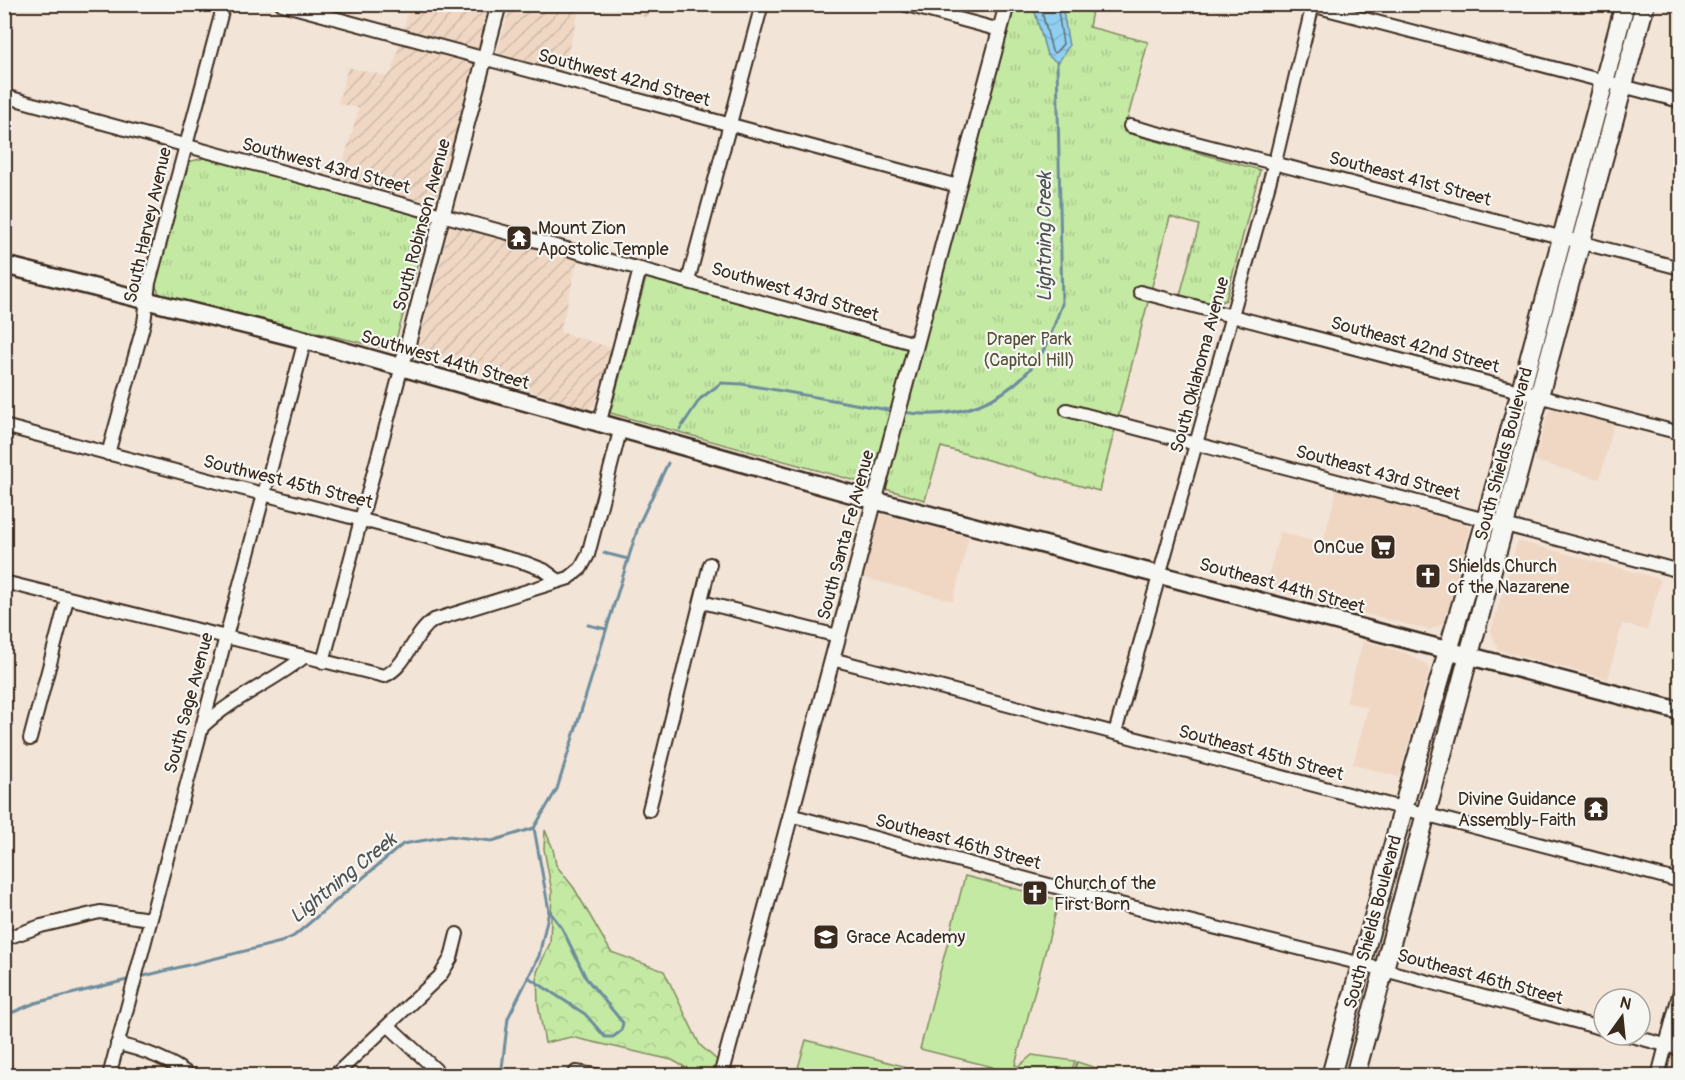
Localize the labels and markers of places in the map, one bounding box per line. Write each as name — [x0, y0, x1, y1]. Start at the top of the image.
place label: Mount Zion Apostolic Temple — [538, 217, 669, 261]
temple icon: Mount Zion Apostolic Temple — [504, 223, 534, 253]
supermarket icon: OnCue — [1368, 532, 1398, 562]
place label: OnCue — [1313, 536, 1364, 559]
place label: Shields Church of the Nazarene — [1448, 555, 1569, 599]
church icon: Shields Church of the Nazarene — [1413, 561, 1443, 591]
place label: Divine Guidance Assembly-Faith — [1458, 788, 1576, 832]
temple icon: Divine Guidance Assembly-Faith — [1581, 794, 1611, 824]
place label: Church of the First Born — [1054, 872, 1156, 916]
church icon: Church of the First Born — [1020, 878, 1050, 908]
school or university icon: Grace Academy — [811, 922, 841, 952]
place label: Grace Academy — [846, 926, 966, 949]

